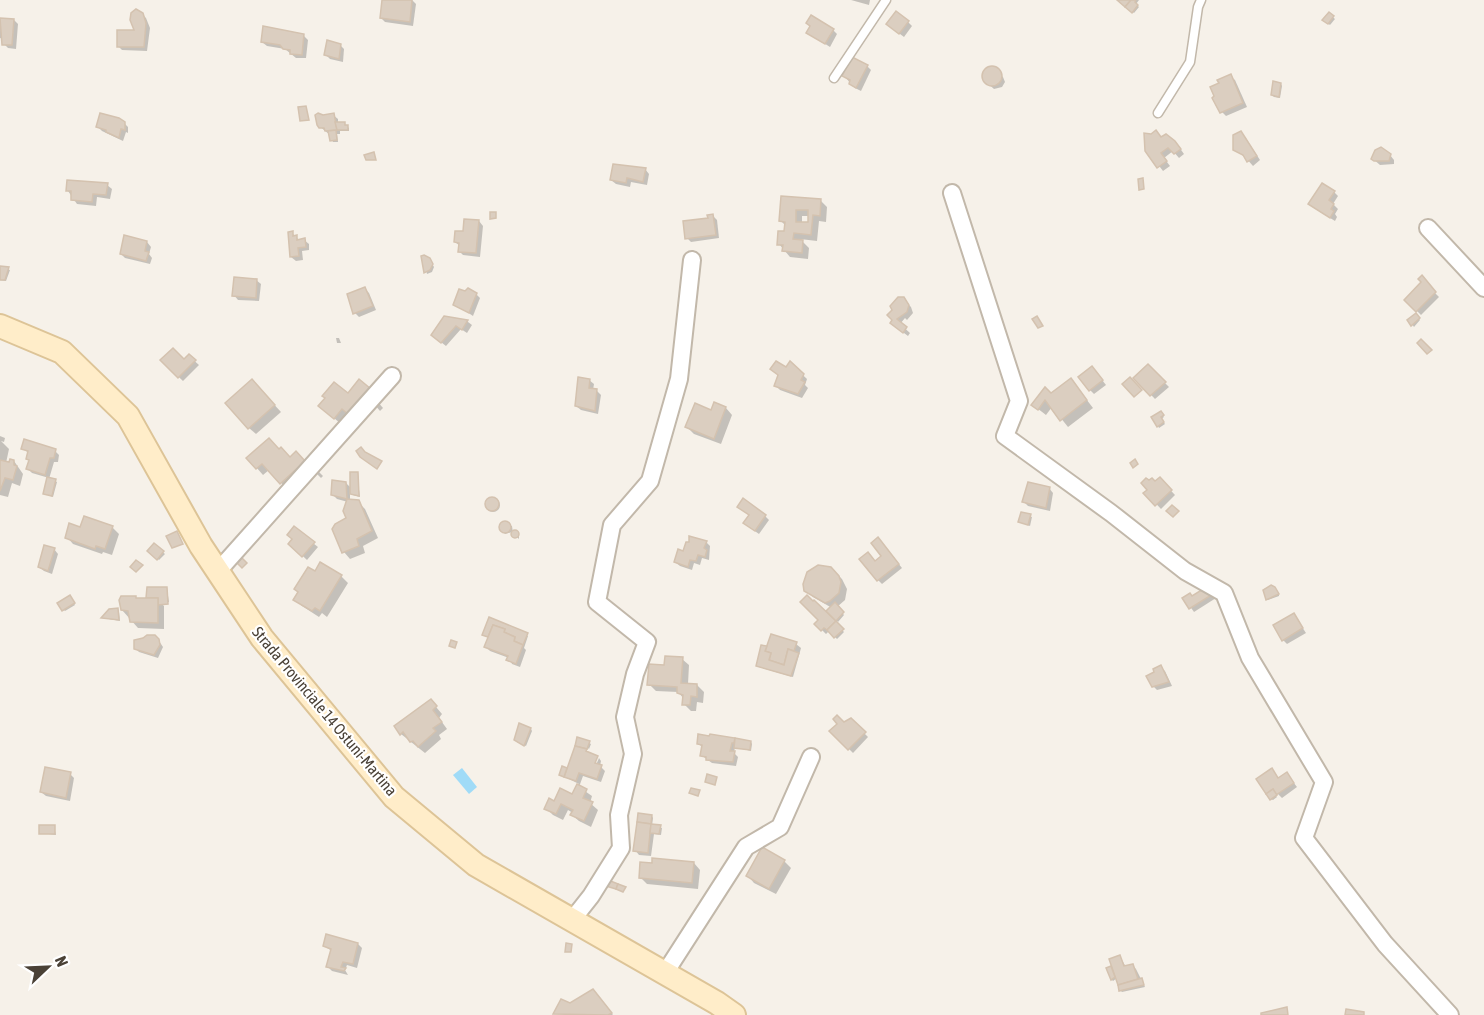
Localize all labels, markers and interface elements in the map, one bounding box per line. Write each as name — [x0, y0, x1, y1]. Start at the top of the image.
street label: Strada Provinciale 14 Ostuni-Martina — [249, 623, 401, 799]
north arrow — [18, 937, 78, 997]
text: N — [52, 953, 72, 969]

